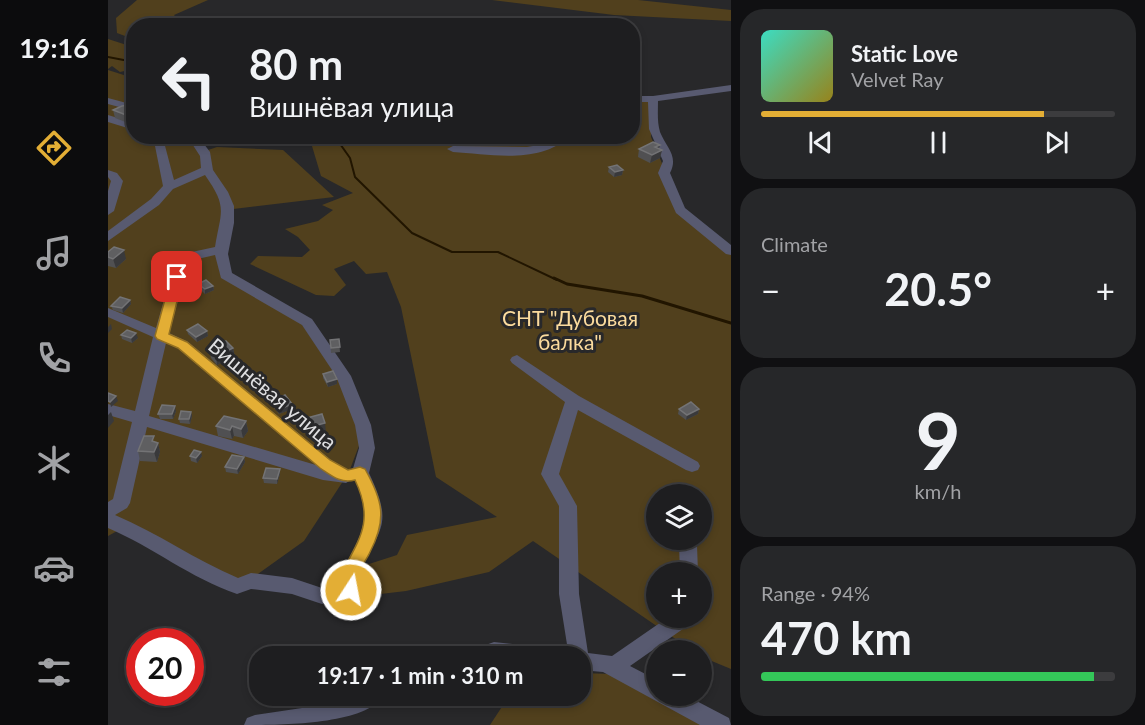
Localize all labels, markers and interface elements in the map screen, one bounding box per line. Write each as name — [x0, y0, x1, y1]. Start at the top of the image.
text: 19:16 — [19, 31, 89, 64]
text: 80 m — [249, 39, 343, 89]
text: Static Love — [851, 40, 958, 67]
icon: left — [150, 42, 228, 120]
text: Velvet Ray — [851, 67, 944, 91]
text: Вишнёвая улица — [249, 90, 454, 123]
icon: previous — [804, 126, 837, 159]
icon: pause — [922, 126, 955, 159]
icon: next — [1040, 126, 1073, 159]
icon: directions — [33, 127, 75, 169]
icon: music — [33, 232, 75, 274]
text: Climate — [761, 232, 828, 256]
pin — [151, 251, 202, 302]
icon: arrive — [160, 260, 193, 293]
text: 20.5° — [884, 262, 992, 316]
text: − — [761, 270, 780, 310]
text: + — [1096, 270, 1115, 310]
park label: СНТ "Дубовая балка" — [502, 305, 638, 354]
street label: Вишнёвая улица — [204, 332, 342, 454]
icon: phone — [33, 337, 75, 379]
text: 9 — [915, 393, 961, 487]
icon: climate — [33, 442, 75, 484]
text: km/h — [915, 479, 961, 503]
map controls — [646, 484, 712, 706]
button: layers — [646, 484, 712, 550]
icon: car — [33, 547, 75, 589]
position arrow — [319, 558, 383, 622]
button: + — [646, 562, 712, 628]
text: Range · 94% — [761, 581, 870, 605]
text: 470 km — [761, 611, 912, 665]
speed limit sign: 20 — [126, 628, 204, 706]
button: − — [646, 640, 712, 706]
icon: filters — [33, 651, 75, 693]
text: 19:17 · 1 min · 310 m — [317, 662, 523, 689]

